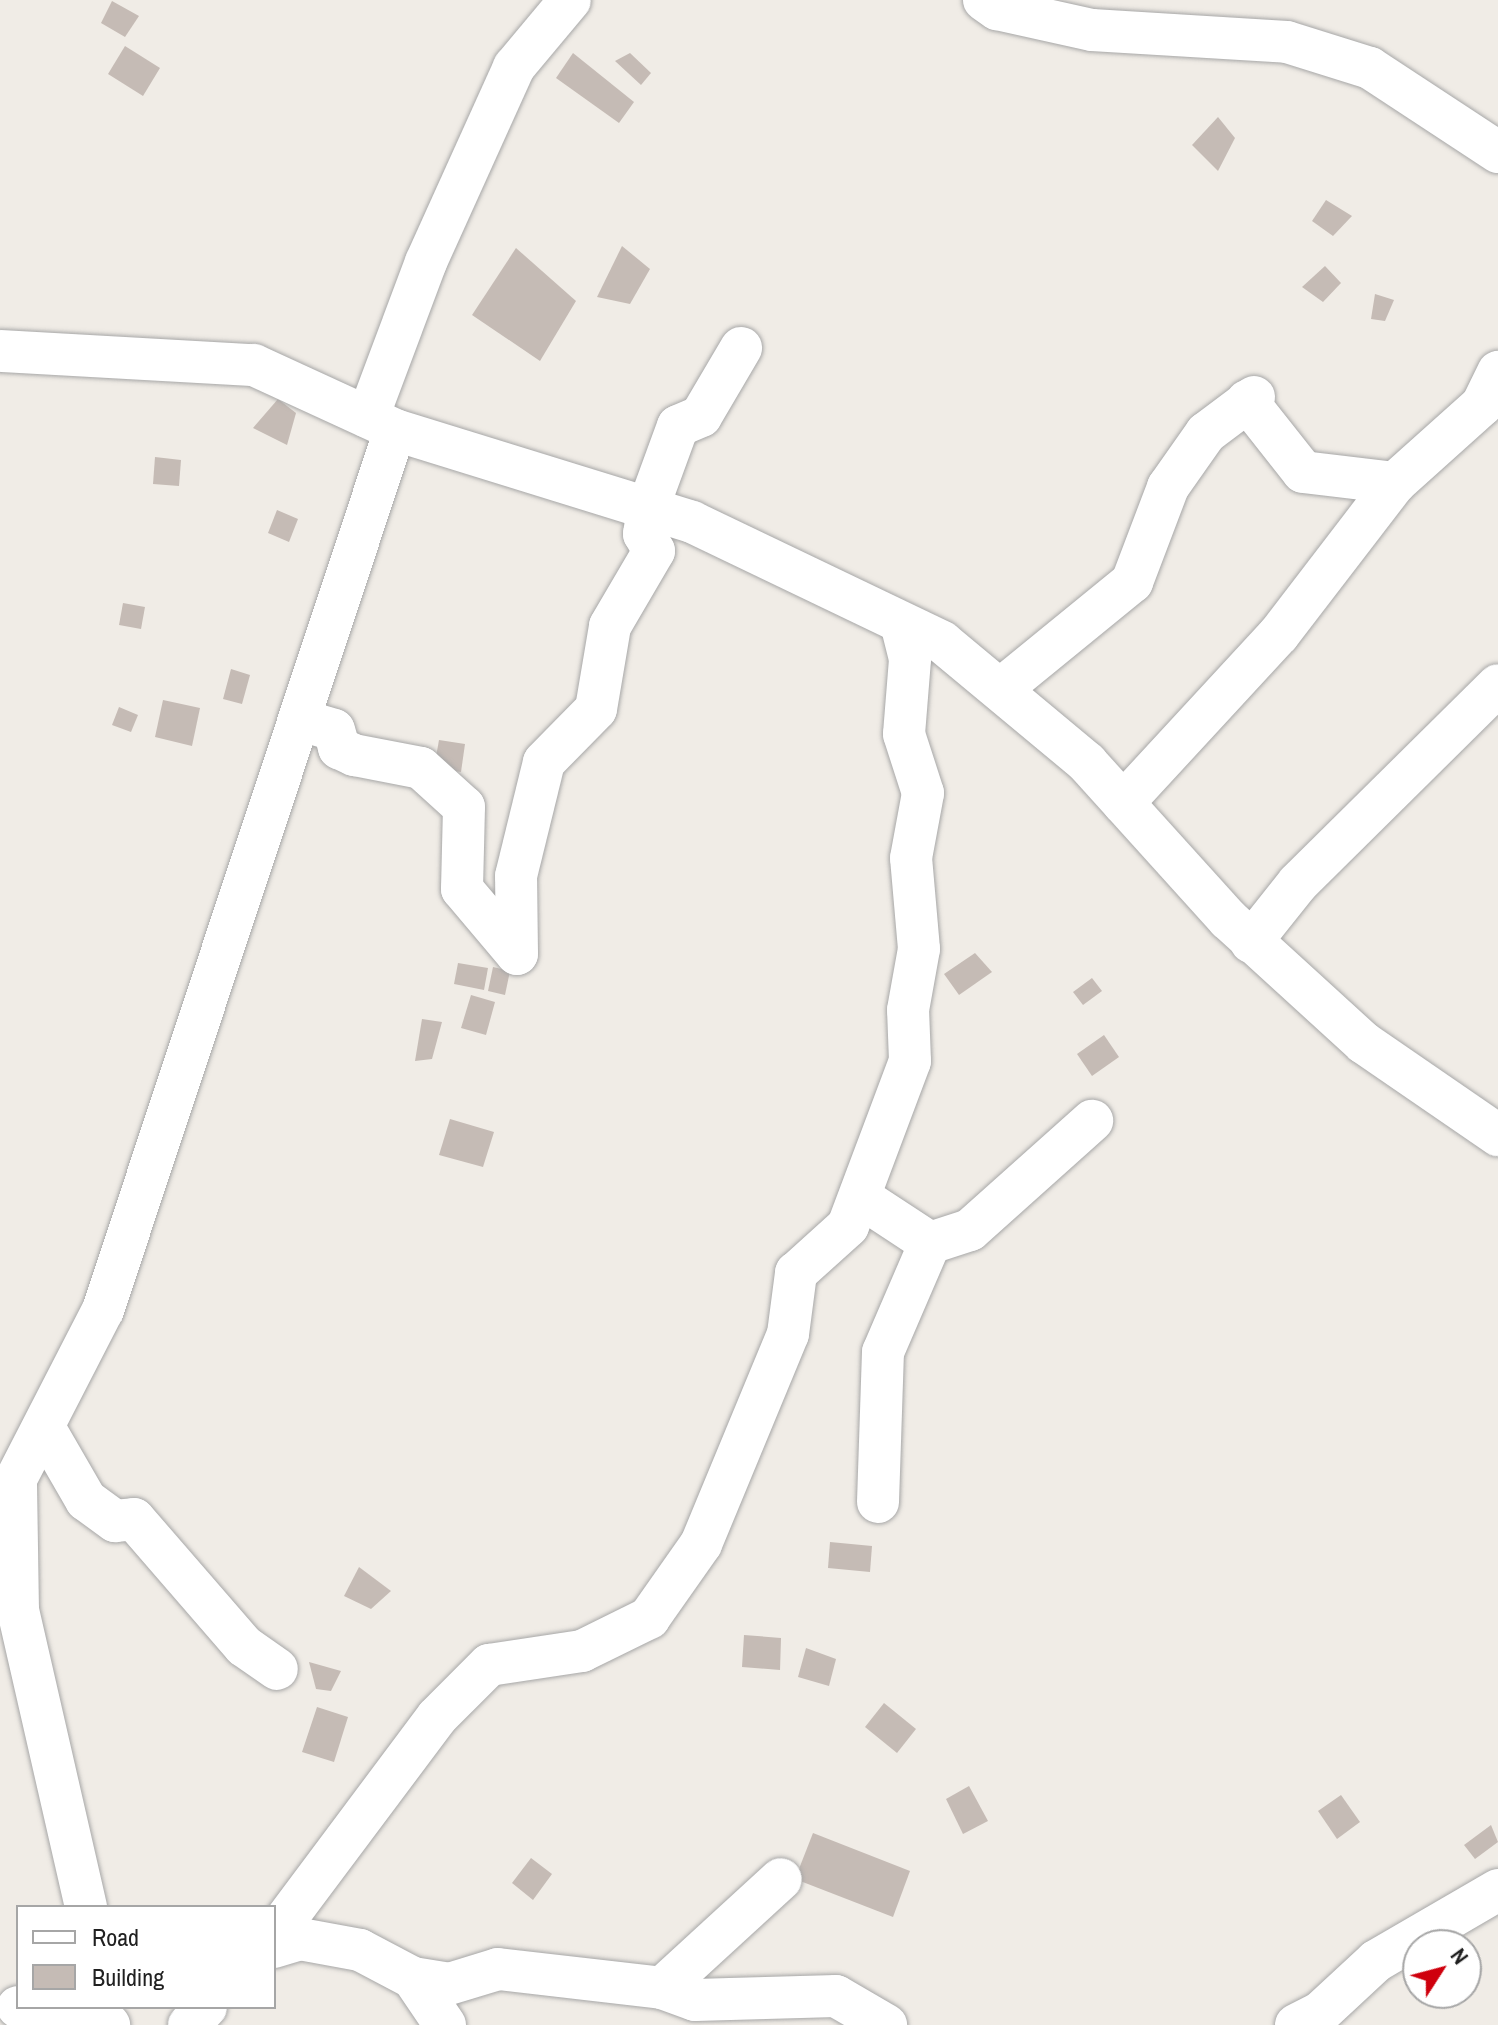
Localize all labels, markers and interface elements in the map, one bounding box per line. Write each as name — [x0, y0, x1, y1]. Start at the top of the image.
legend — [16, 1905, 276, 2009]
text: Road — [92, 1921, 139, 1953]
north arrow — [1402, 1929, 1482, 2009]
text: N — [1444, 1942, 1476, 1970]
text: Building — [92, 1961, 164, 1993]

